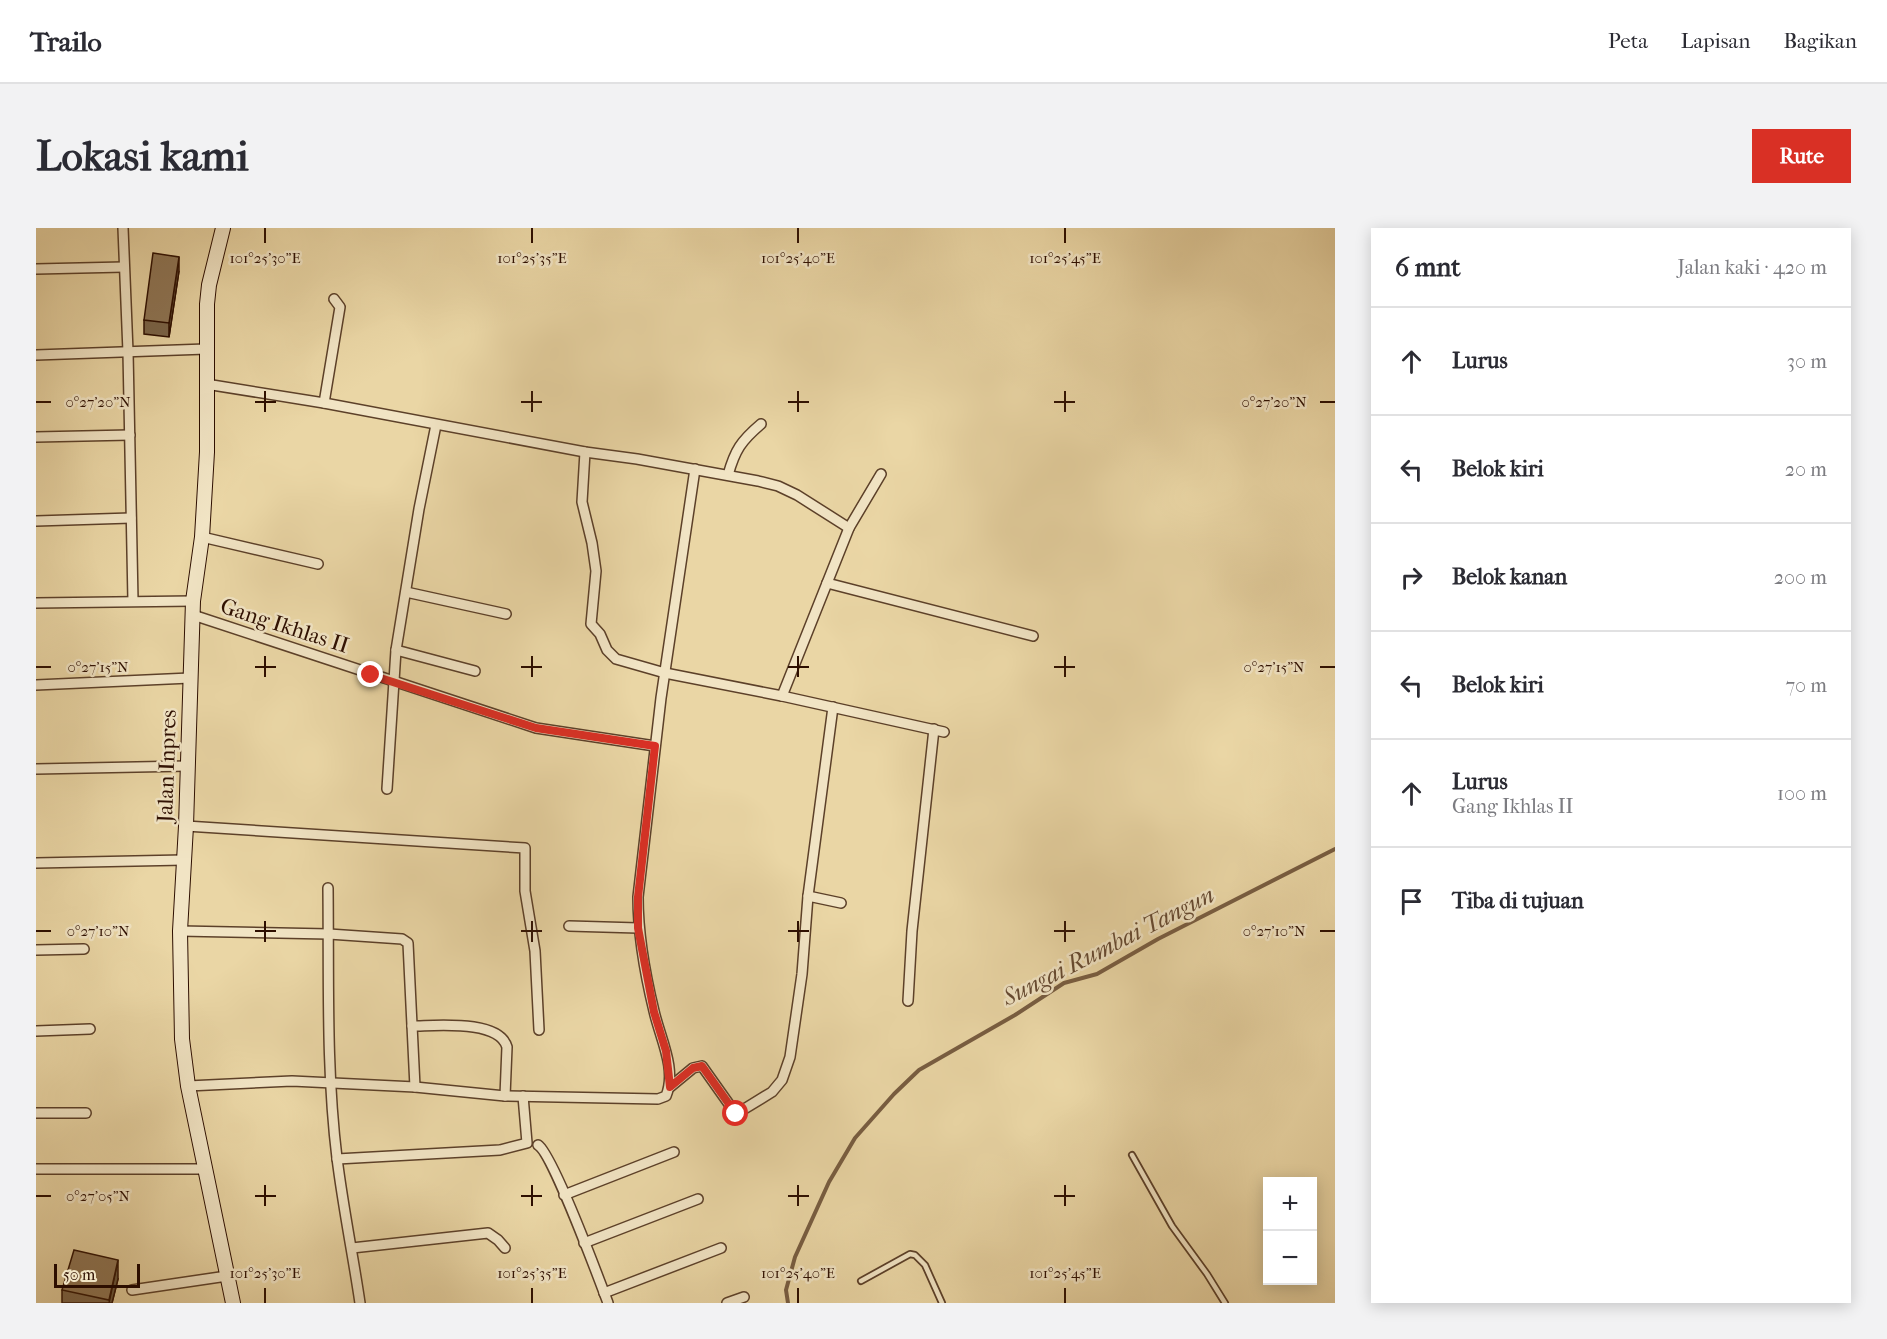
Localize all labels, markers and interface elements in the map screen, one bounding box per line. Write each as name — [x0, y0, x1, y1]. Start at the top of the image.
text: Trailo — [30, 25, 102, 58]
text: Peta — [1608, 29, 1648, 53]
text: Lapisan — [1681, 29, 1750, 53]
text: Bagikan — [1783, 29, 1857, 53]
button: Rute — [1752, 129, 1851, 183]
text: Lokasi kami — [36, 132, 249, 181]
text: 101°25'30"E — [229, 249, 301, 267]
text: 101°25'35"E — [497, 249, 567, 267]
text: 101°25'40"E — [761, 249, 835, 267]
text: 101°25'45"E — [1029, 249, 1101, 267]
text: 6 mnt — [1395, 252, 1460, 283]
text: Jalan kaki · 420 m — [1678, 256, 1827, 279]
icon: ahead — [1395, 345, 1428, 378]
text: Lurus — [1452, 348, 1508, 374]
text: 30 m — [1787, 350, 1827, 373]
text: 0°27'20"N — [65, 393, 131, 411]
text: 0°27'20"N — [1241, 393, 1307, 411]
icon: left — [1395, 453, 1428, 486]
text: Belok kiri — [1452, 456, 1544, 482]
text: 20 m — [1785, 458, 1827, 481]
icon: right — [1395, 561, 1428, 594]
text: Belok kanan — [1452, 564, 1567, 590]
text: 200 m — [1774, 566, 1827, 589]
street label: Gang Ikhlas II — [217, 593, 353, 659]
text: 0°27'15"N — [68, 658, 129, 676]
text: 0°27'15"N — [1244, 658, 1305, 676]
route end — [357, 661, 383, 687]
icon: left — [1395, 669, 1428, 702]
text: Belok kiri — [1452, 672, 1544, 698]
text: 70 m — [1785, 674, 1827, 697]
street label: Jalan Inpres — [152, 709, 182, 825]
text: Lurus — [1452, 769, 1508, 795]
icon: ahead — [1395, 777, 1428, 810]
text: 100 m — [1777, 782, 1827, 805]
text: Gang Ikhlas II — [1452, 795, 1573, 818]
water label: Sungai Rumbai Tangun — [997, 880, 1219, 1012]
icon: arrive — [1395, 885, 1428, 918]
text: Tiba di tujuan — [1452, 888, 1584, 914]
text: 0°27'10"N — [67, 922, 130, 940]
text: 0°27'10"N — [1243, 922, 1306, 940]
route start — [722, 1100, 748, 1126]
map controls — [1263, 1177, 1317, 1285]
button: + — [1263, 1177, 1317, 1231]
text: 0°27'05"N — [66, 1187, 131, 1205]
button: − — [1263, 1231, 1317, 1285]
scale bar — [54, 1261, 140, 1288]
text: 101°25'30"E — [229, 1264, 301, 1282]
text: 101°25'35"E — [497, 1264, 567, 1282]
text: 101°25'40"E — [761, 1264, 835, 1282]
text: 101°25'45"E — [1029, 1264, 1101, 1282]
text: 50 m — [63, 1265, 95, 1284]

